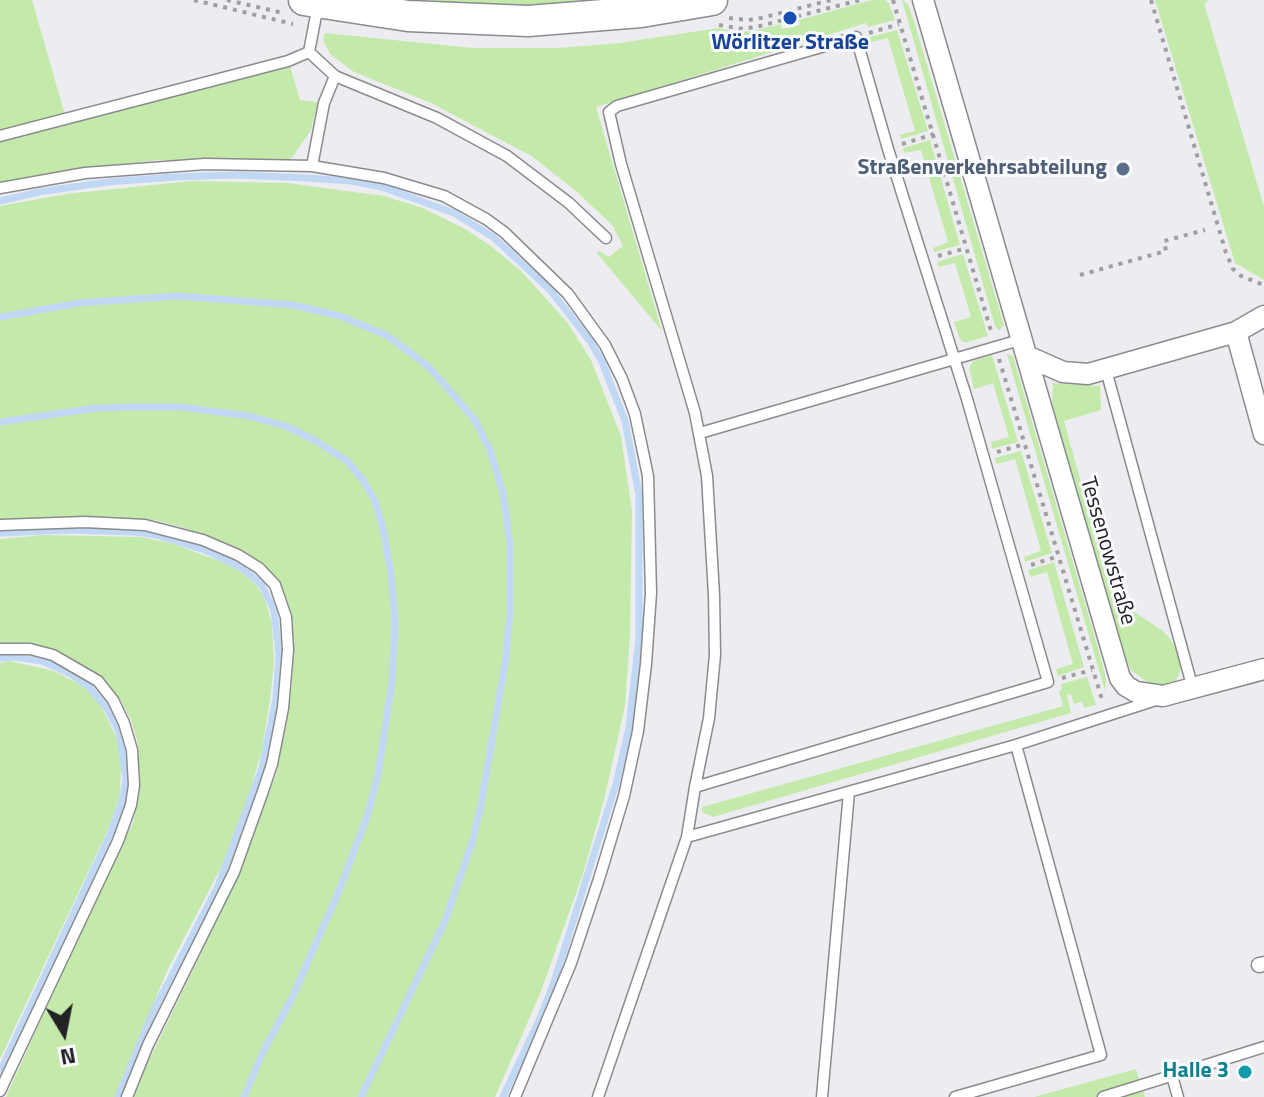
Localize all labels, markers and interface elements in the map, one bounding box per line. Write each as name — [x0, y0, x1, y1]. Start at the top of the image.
marker: Wörlitzer Straße — [781, 9, 799, 27]
place label: Wörlitzer Straße — [711, 31, 869, 57]
place label: Straßenverkehrsabteilung — [858, 156, 1107, 182]
marker: Straßenverkehrsabteilung — [1114, 160, 1132, 178]
street label: Tessenowstraße — [1073, 474, 1141, 628]
north arrow — [24, 993, 104, 1073]
text: N — [58, 1039, 79, 1075]
place label: Halle 3 — [1163, 1059, 1229, 1085]
marker: Halle 3 — [1236, 1063, 1254, 1081]

